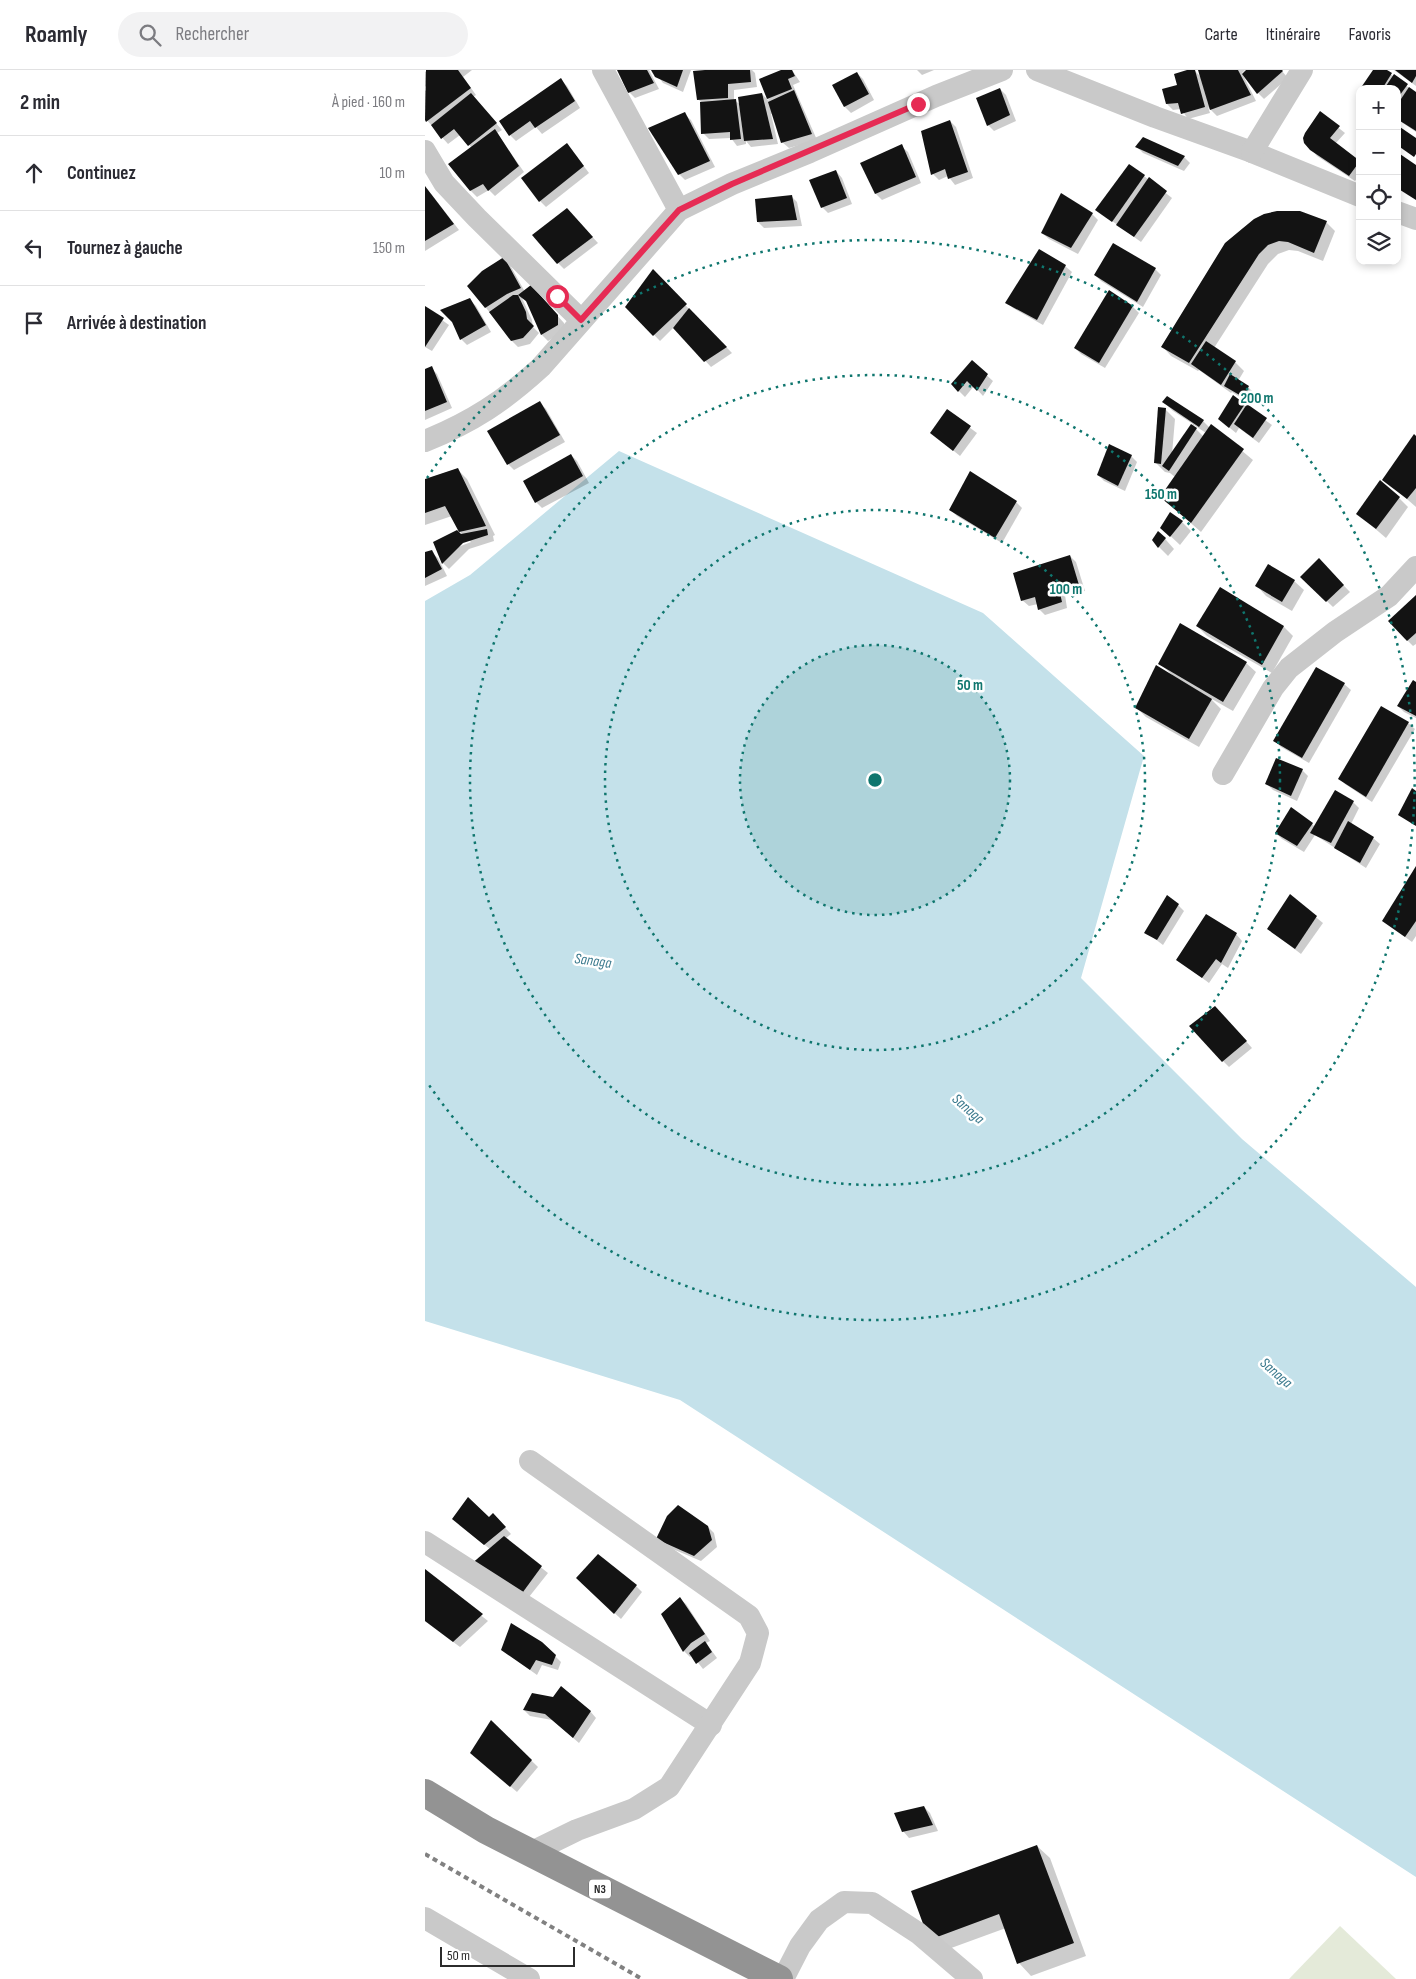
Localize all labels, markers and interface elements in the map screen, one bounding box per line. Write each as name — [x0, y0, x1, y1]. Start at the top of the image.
search box — [118, 12, 468, 57]
text: Roamly — [25, 20, 88, 49]
icon: search — [136, 21, 164, 49]
text: Rechercher — [176, 23, 249, 46]
text: Carte — [1204, 24, 1238, 45]
text: Itinéraire — [1266, 24, 1320, 45]
text: Favoris — [1348, 24, 1391, 45]
map controls — [1356, 85, 1401, 265]
button: + — [1356, 85, 1401, 130]
text: 2 min — [20, 90, 60, 115]
text: À pied · 160 m — [332, 93, 405, 112]
route end — [907, 93, 930, 116]
button: − — [1356, 130, 1401, 175]
icon: ahead — [20, 159, 48, 187]
text: Continuez — [67, 162, 136, 185]
text: 10 m — [379, 164, 405, 183]
button: locate — [1356, 175, 1401, 220]
button: layers — [1356, 220, 1401, 265]
icon: left — [20, 234, 48, 262]
text: Tournez à gauche — [67, 237, 183, 260]
text: 150 m — [373, 239, 405, 258]
route start — [546, 285, 569, 308]
icon: arrive — [20, 309, 48, 337]
text: Arrivée à destination — [67, 312, 207, 335]
text: 200 m — [1240, 389, 1274, 408]
text: 150 m — [1145, 485, 1177, 504]
text: 100 m — [1050, 580, 1082, 599]
text: 50 m — [957, 676, 983, 695]
centre of rings — [866, 771, 884, 789]
water label: Sanaga — [573, 949, 613, 973]
water label: Sanaga — [948, 1090, 988, 1128]
water label: Sanaga — [1256, 1354, 1296, 1392]
road number: N3 — [589, 1880, 611, 1898]
scale bar — [440, 1944, 575, 1967]
text: 50 m — [447, 1947, 470, 1964]

